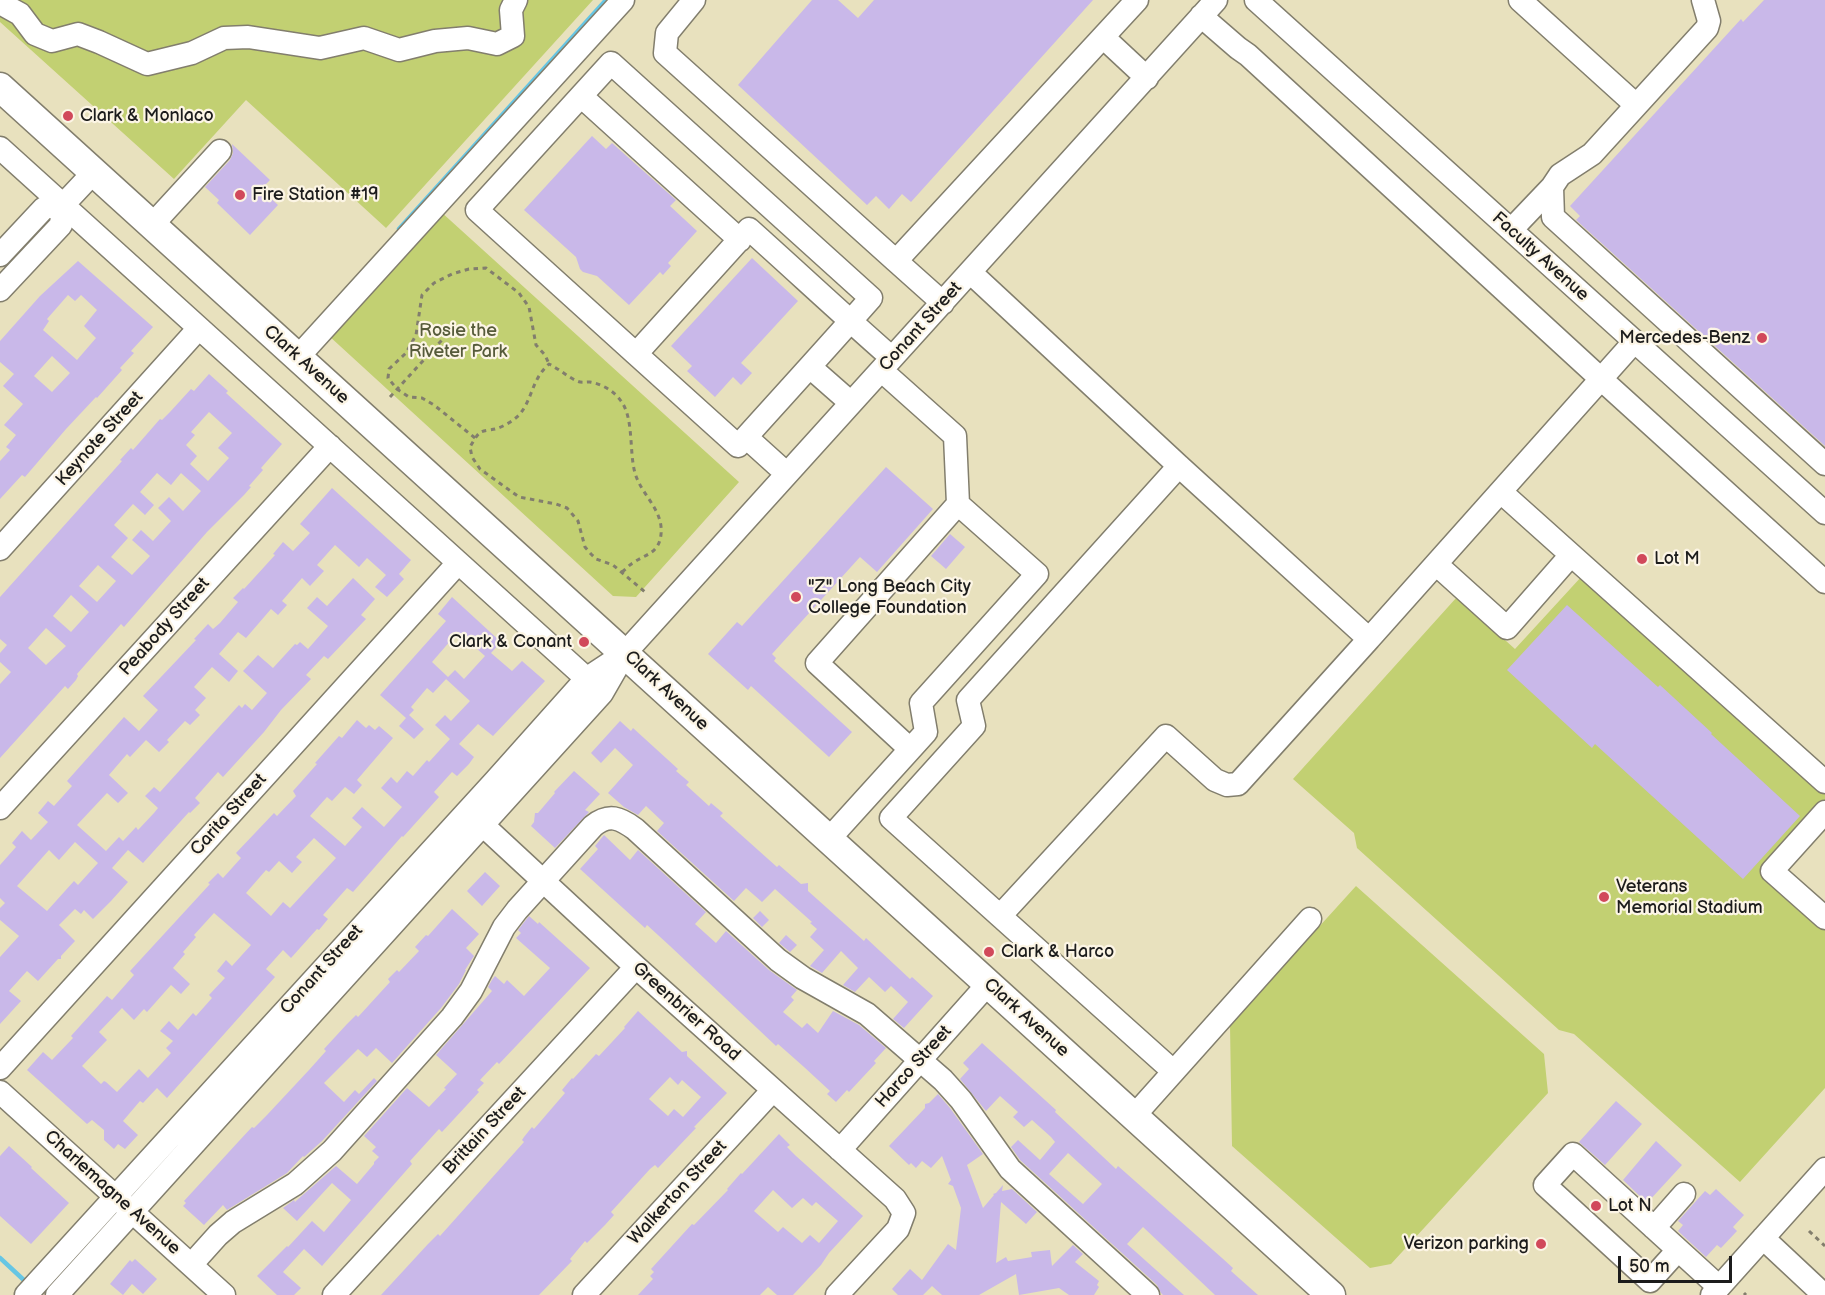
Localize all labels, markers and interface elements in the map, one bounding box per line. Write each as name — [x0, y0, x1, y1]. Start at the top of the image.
place label: Clark & Monlaco — [80, 105, 214, 127]
marker: Clark & Monlaco — [61, 109, 75, 123]
place label: Fire Station #19 — [252, 184, 379, 206]
marker: Fire Station #19 — [233, 188, 247, 202]
street label: Faculty Avenue — [1487, 208, 1593, 306]
street label: Conant Street — [875, 278, 967, 376]
park label: Rosie the Riveter Park — [409, 320, 507, 362]
street label: Clark Avenue — [259, 321, 353, 409]
place label: Mercedes-Benz — [1619, 327, 1750, 349]
marker: Mercedes-Benz — [1755, 331, 1769, 345]
street label: Keynote Street — [52, 387, 148, 491]
place label: Lot M — [1654, 548, 1700, 570]
marker: Lot M — [1635, 552, 1649, 566]
street label: Peabody Street — [115, 573, 215, 681]
place label: "Z" Long Beach City College Foundation — [808, 576, 971, 618]
marker: "Z" Long Beach City College Foundation — [789, 590, 803, 604]
place label: Clark & Conant — [449, 631, 572, 653]
marker: Clark & Conant — [577, 635, 591, 649]
street label: Clark Avenue — [619, 646, 713, 736]
street label: Carita Street — [186, 769, 272, 861]
place label: Veterans Memorial Stadium — [1616, 876, 1763, 918]
marker: Veterans Memorial Stadium — [1597, 890, 1611, 904]
street label: Conant Street — [276, 921, 368, 1019]
place label: Clark & Harco — [1001, 941, 1114, 963]
marker: Clark & Harco — [982, 945, 996, 959]
street label: Greenbrier Road — [628, 958, 744, 1066]
street label: Clark Avenue — [979, 974, 1073, 1062]
street label: Harco Street — [871, 1021, 957, 1113]
street label: Brittain Street — [439, 1083, 531, 1179]
street label: Charlemagne Avenue — [40, 1126, 184, 1260]
street label: Walkerton Street — [624, 1136, 732, 1250]
place label: Lot N — [1608, 1195, 1652, 1217]
marker: Lot N — [1589, 1199, 1603, 1213]
place label: Verizon parking — [1404, 1233, 1529, 1255]
marker: Verizon parking — [1534, 1237, 1548, 1251]
scale bar — [1621, 1244, 1735, 1282]
text: 50 m — [1629, 1256, 1670, 1277]

